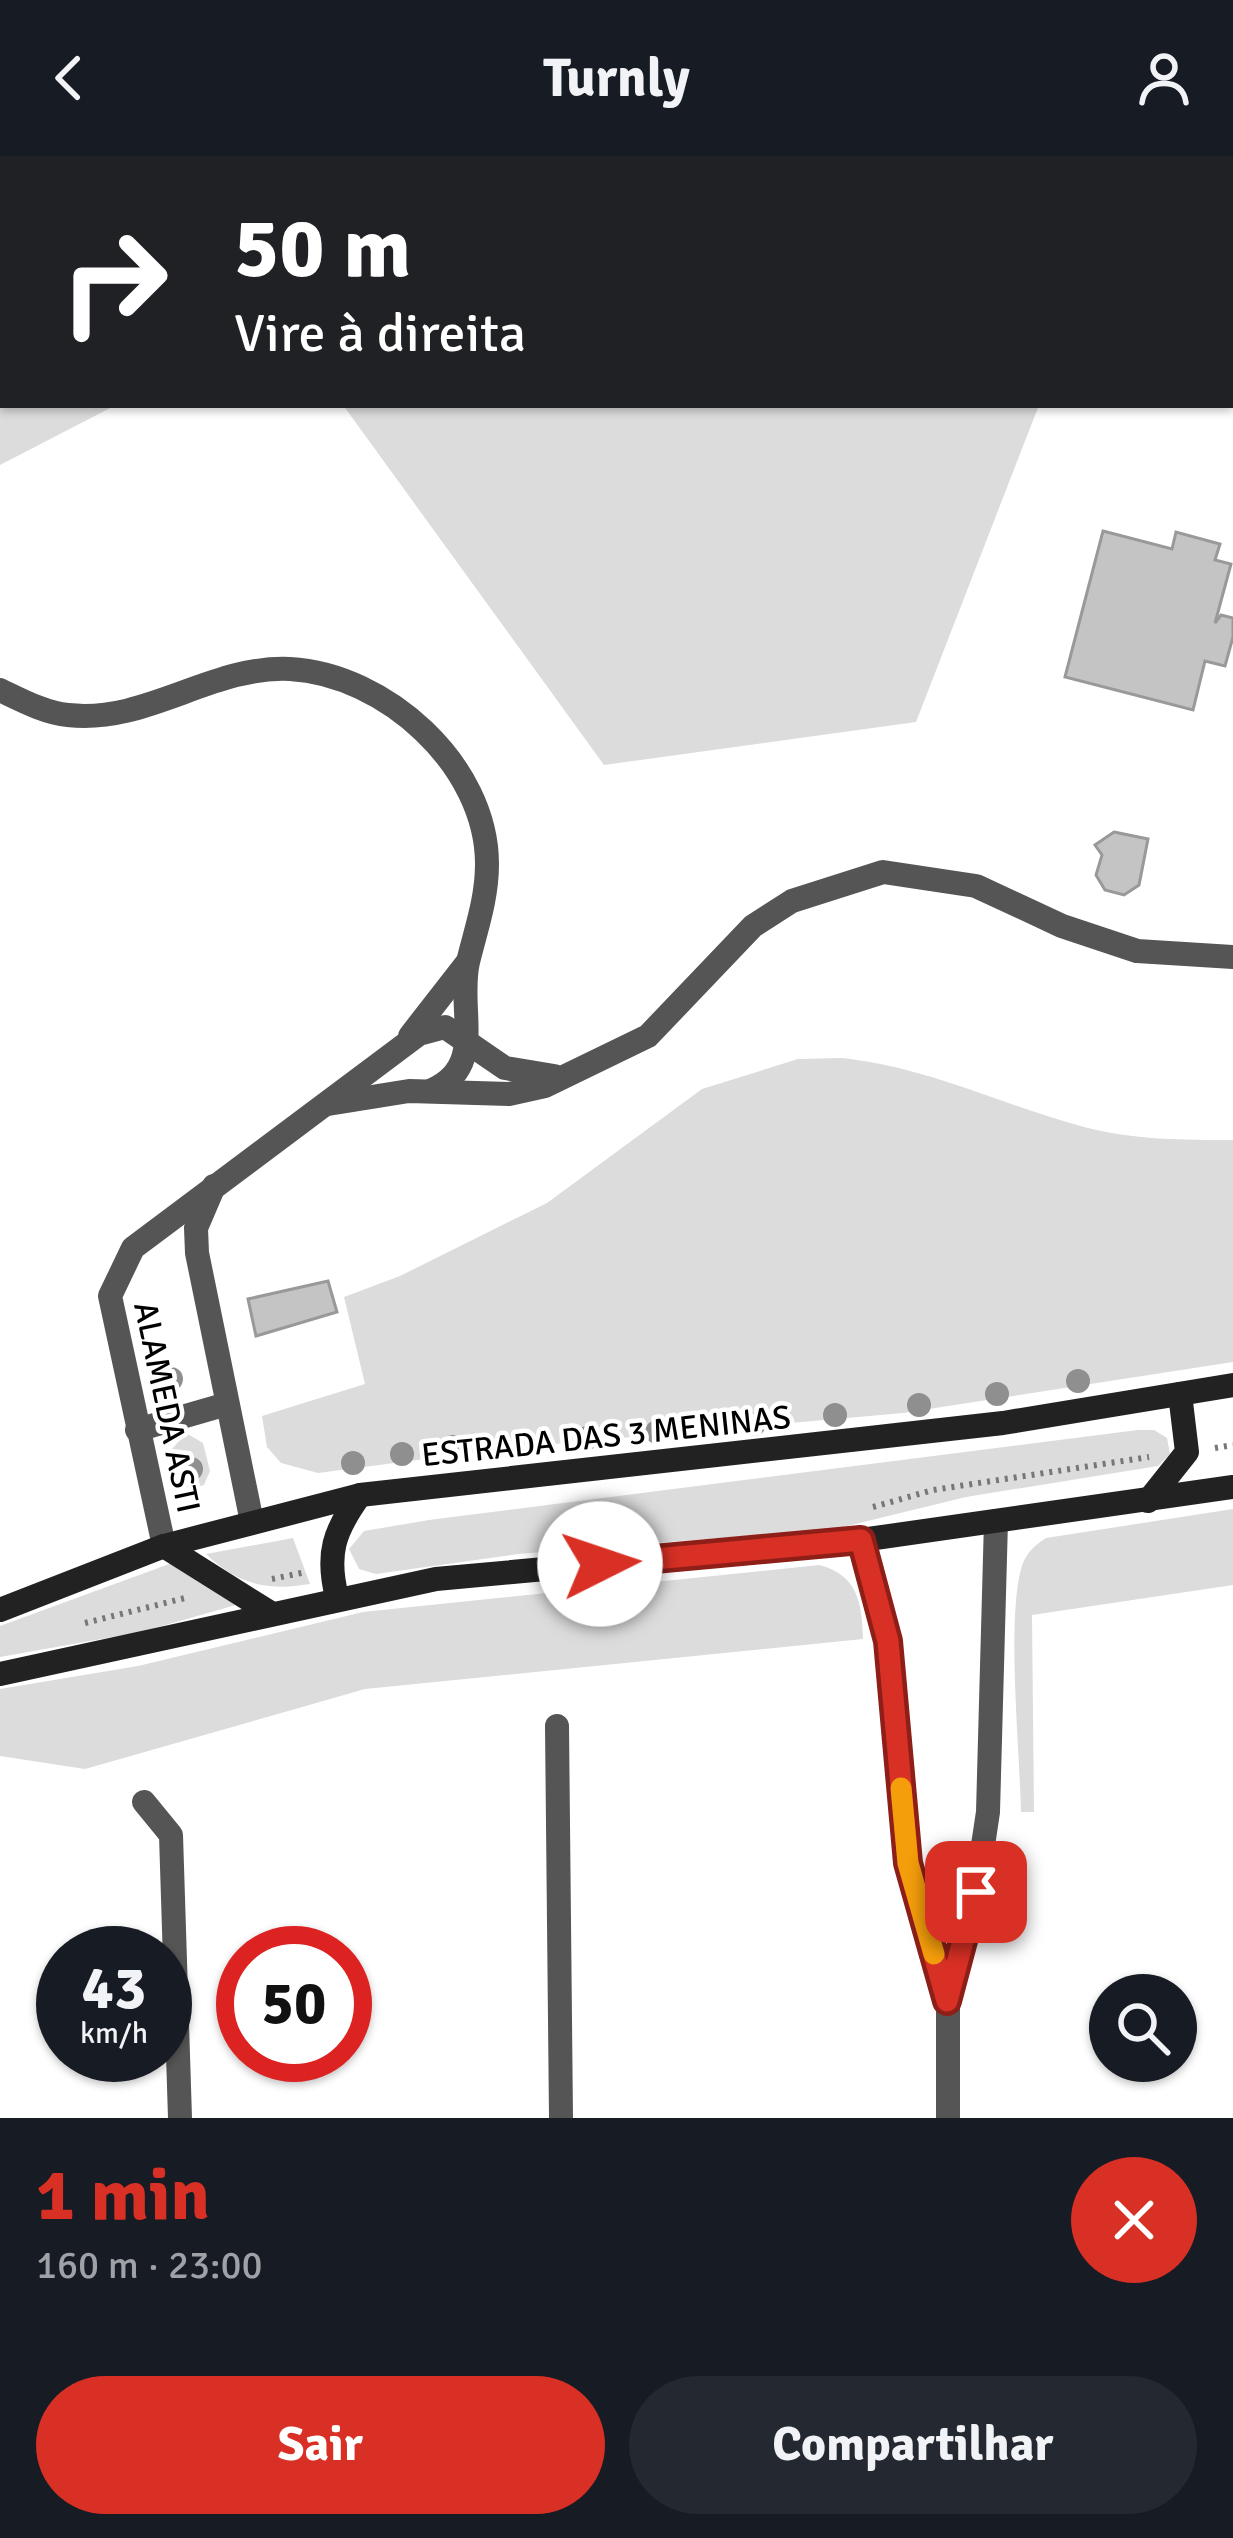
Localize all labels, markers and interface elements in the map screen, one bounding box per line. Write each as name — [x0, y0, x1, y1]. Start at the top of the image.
icon: back — [36, 45, 102, 111]
text: Turnly — [543, 45, 690, 112]
icon: person — [1131, 45, 1197, 111]
text: 50 m — [234, 197, 411, 301]
icon: right — [36, 204, 192, 360]
text: Vire à direita — [234, 300, 526, 367]
street label: ALAMEDA ASTI — [124, 1298, 209, 1516]
street label: ESTRADA DAS 3 MENINAS — [420, 1397, 793, 1476]
position arrow — [537, 1501, 663, 1627]
pin — [925, 1841, 1027, 1943]
icon: arrive — [943, 1859, 1009, 1925]
speed limit sign: 50 — [216, 1926, 372, 2082]
text: 43 — [82, 1952, 146, 2026]
map controls — [1089, 1974, 1197, 2082]
button: search — [1089, 1974, 1197, 2082]
text: km/h — [80, 2015, 148, 2052]
text: 1 min — [36, 2151, 210, 2240]
button: close — [1071, 2157, 1197, 2283]
text: 160 m · 23:00 — [36, 2241, 263, 2289]
button: Sair — [36, 2376, 605, 2514]
button: Compartilhar — [629, 2376, 1197, 2514]

